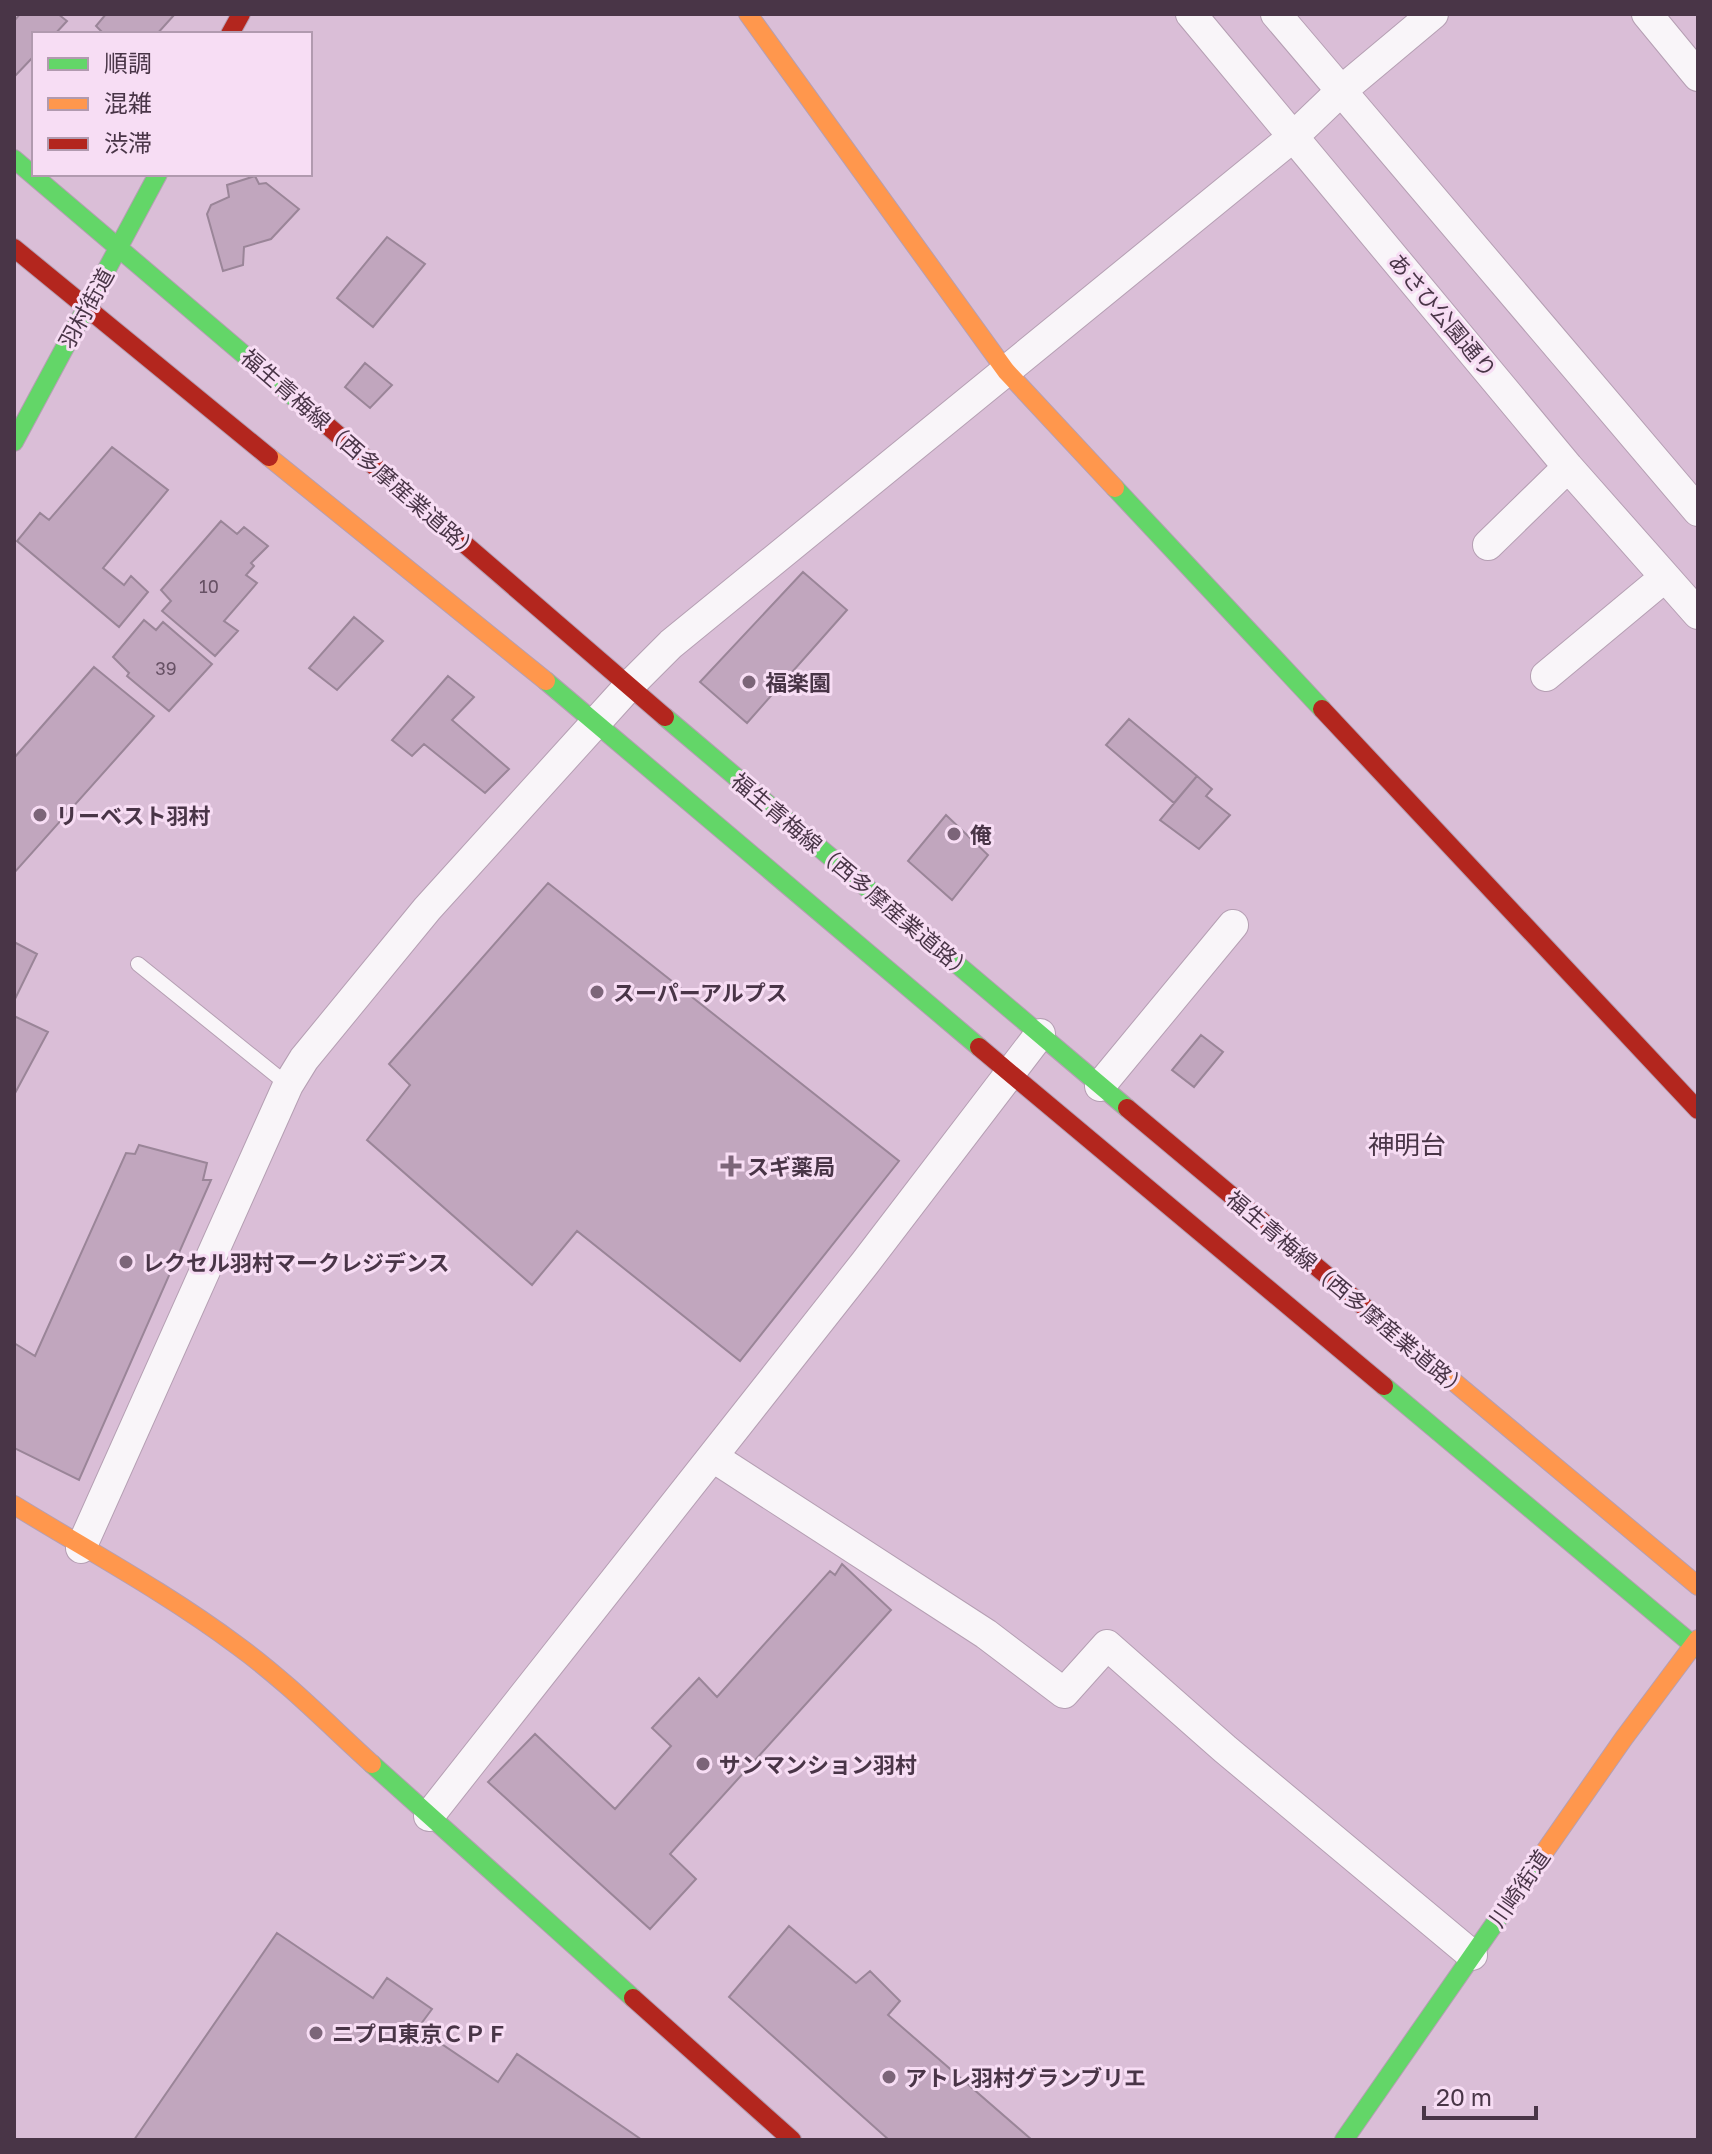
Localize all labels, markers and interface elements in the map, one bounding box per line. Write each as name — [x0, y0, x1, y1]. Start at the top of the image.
legend — [32, 32, 312, 176]
text: 順調 — [104, 48, 152, 77]
text: 混雑 — [104, 88, 152, 117]
text: 渋滞 — [104, 128, 152, 157]
street label: あさひ公園通り — [1383, 247, 1503, 383]
street label: 羽村街道 — [53, 263, 119, 353]
street label: 福生青梅線（西多摩産業道路） — [236, 343, 486, 565]
house number: 10 — [199, 575, 219, 597]
house number: 39 — [155, 657, 177, 679]
place label: 福楽園 — [765, 669, 831, 696]
marker: 福楽園 — [740, 673, 758, 691]
street label: 福生青梅線（西多摩産業道路） — [726, 767, 980, 985]
place label: リーベスト羽村 — [56, 802, 210, 829]
marker: リーベスト羽村 — [31, 806, 49, 824]
place label: 俺 — [970, 821, 992, 848]
marker: 俺 — [945, 825, 963, 843]
place label: スーパーアルプス — [613, 979, 788, 1006]
marker: スーパーアルプス — [588, 983, 606, 1001]
district label: 神明台 — [1368, 1129, 1446, 1160]
place label: スギ薬局 — [747, 1153, 835, 1180]
marker: スギ薬局 — [722, 1157, 740, 1175]
street label: 福生青梅線（西多摩産業道路） — [1221, 1185, 1475, 1403]
place label: レクセル羽村マークレジデンス — [142, 1249, 450, 1276]
marker: レクセル羽村マークレジデンス — [117, 1253, 135, 1271]
place label: サンマンション羽村 — [719, 1751, 917, 1778]
marker: サンマンション羽村 — [694, 1755, 712, 1773]
street label: 川崎街道 — [1483, 1844, 1555, 1932]
place label: ニプロ東京ＣＰＦ — [332, 2020, 508, 2047]
marker: ニプロ東京ＣＰＦ — [307, 2024, 325, 2042]
place label: アトレ羽村グランブリエ — [905, 2064, 1146, 2091]
marker: アトレ羽村グランブリエ — [880, 2068, 898, 2086]
scale bar — [1424, 2070, 1536, 2120]
text: 20 m — [1436, 2082, 1492, 2111]

